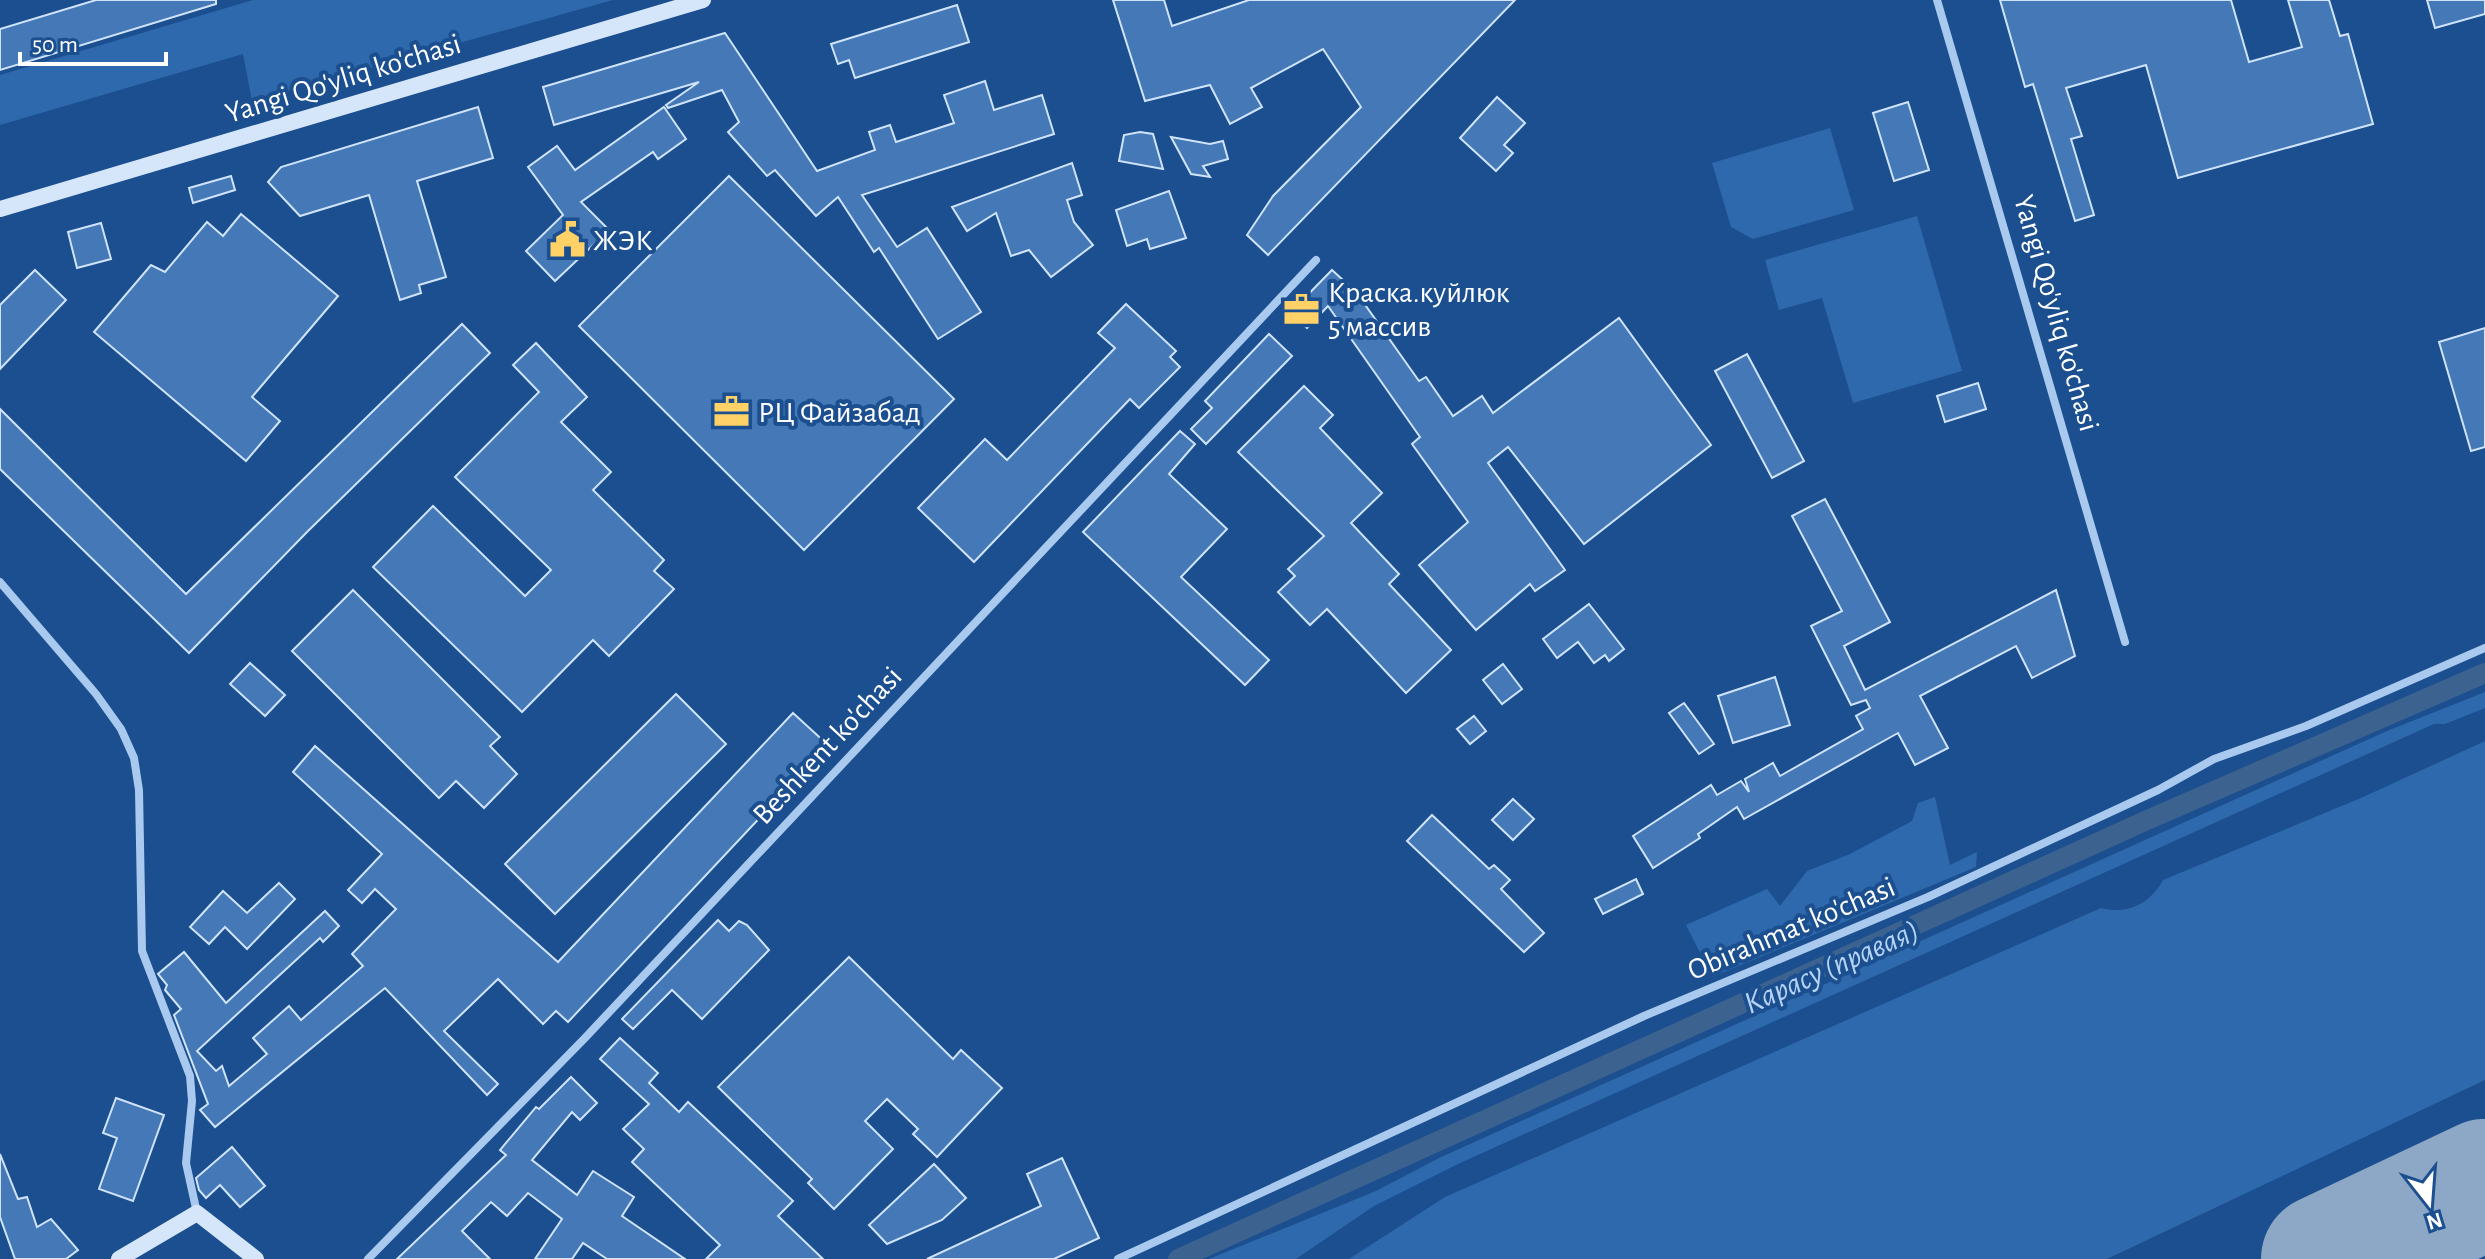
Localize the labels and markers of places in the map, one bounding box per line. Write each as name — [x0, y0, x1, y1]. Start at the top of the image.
public building icon: ЖЭК — [548, 221, 586, 259]
place label: ЖЭК — [593, 226, 653, 256]
place label: Краска.куйлюк 5 массив — [1328, 278, 1510, 342]
office icon: Краска.куйлюк 5 массив — [1283, 290, 1321, 328]
office icon: РЦ Файзабад — [713, 393, 751, 431]
place label: РЦ Файзабад — [758, 398, 921, 428]

